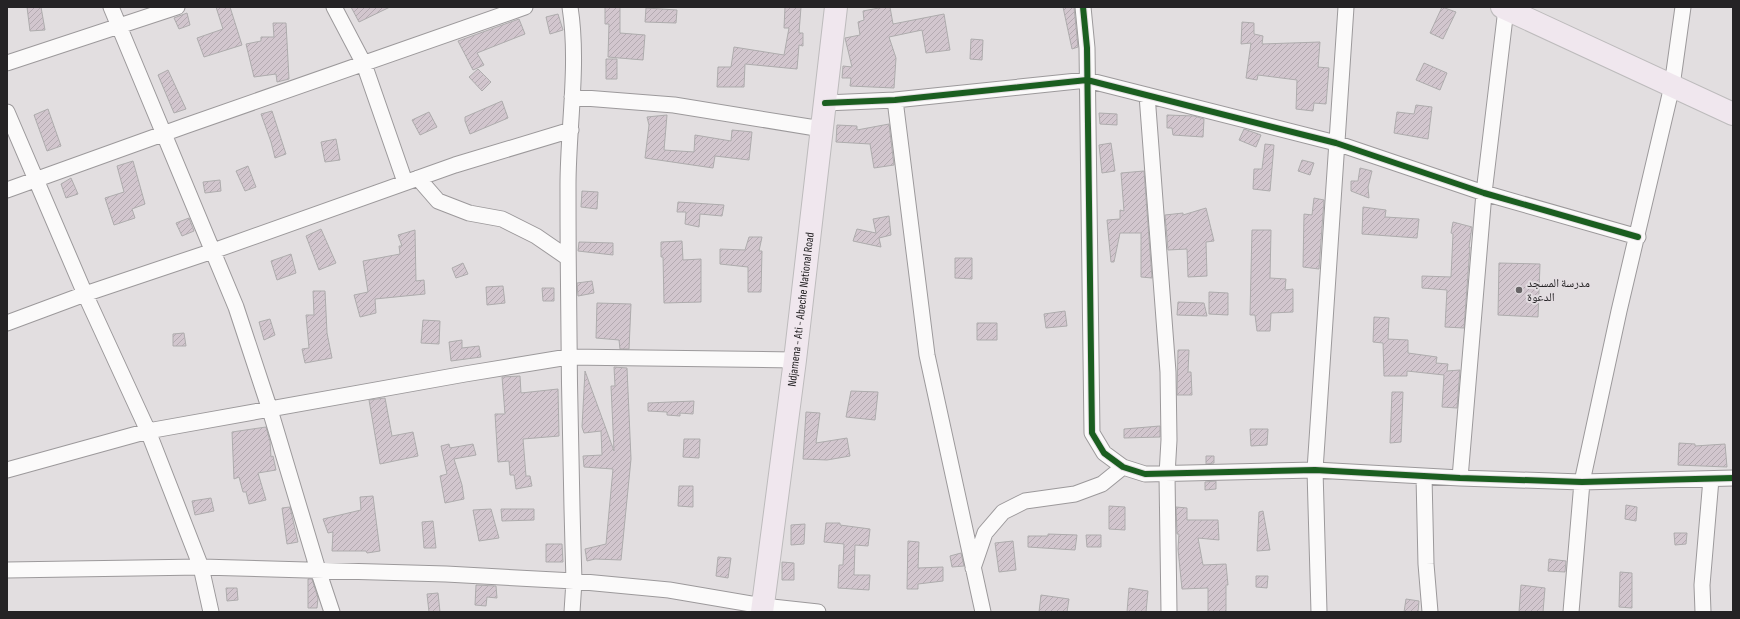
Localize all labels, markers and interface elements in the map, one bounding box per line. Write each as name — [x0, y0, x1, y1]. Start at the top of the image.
street label: Ndjamena - Ati - Abeche National Road — [785, 232, 818, 388]
place label: مدرسة المسجد الدعوة — [1527, 276, 1590, 305]
marker: مدرسة المسجد الدعوة — [1514, 285, 1524, 295]

